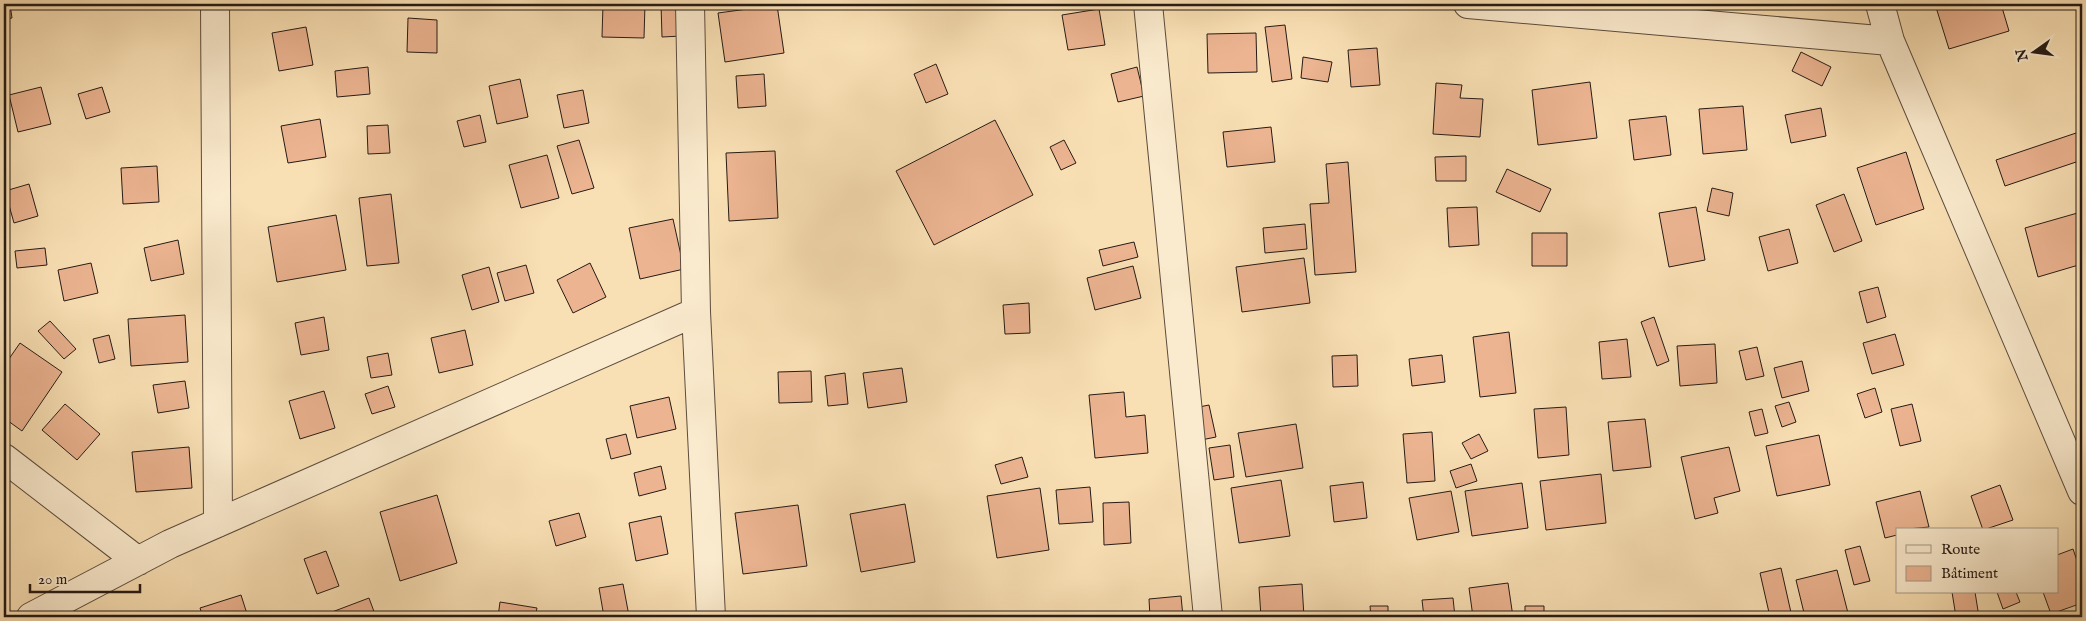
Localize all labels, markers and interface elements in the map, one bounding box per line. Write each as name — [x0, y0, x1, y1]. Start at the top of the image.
north arrow — [2008, 28, 2058, 78]
text: N — [2012, 47, 2033, 64]
legend — [1896, 528, 2058, 594]
text: Route — [1941, 540, 1980, 559]
scale bar — [30, 561, 140, 593]
text: Bâtiment — [1941, 564, 1998, 583]
text: 20 m — [38, 570, 68, 589]

